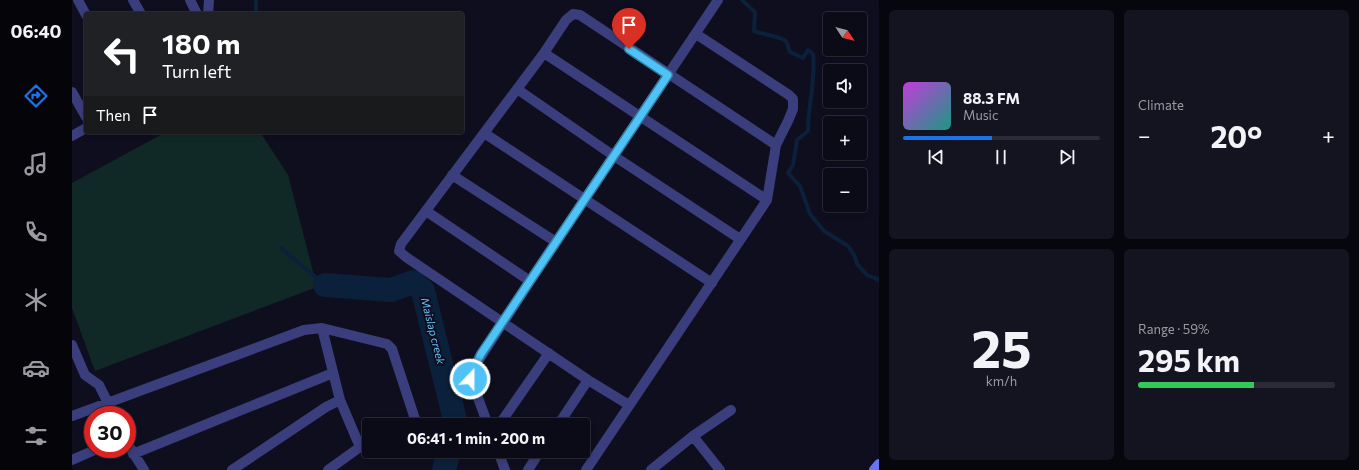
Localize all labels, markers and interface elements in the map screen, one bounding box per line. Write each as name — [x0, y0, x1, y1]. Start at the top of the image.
pin — [612, 8, 646, 49]
north arrow — [823, 12, 867, 56]
map controls — [823, 12, 867, 212]
icon: arrive — [618, 14, 640, 36]
text: 06:40 — [11, 20, 61, 42]
text: 180 m — [162, 26, 240, 60]
icon: left — [96, 28, 148, 80]
text: Turn left — [162, 60, 231, 82]
button: sound — [823, 64, 867, 108]
icon: directions — [22, 82, 50, 110]
text: 88.3 FM — [963, 89, 1020, 107]
text: Climate — [1138, 97, 1184, 113]
icon: arrive — [139, 104, 161, 126]
text: Then — [96, 106, 131, 124]
text: Music — [963, 107, 998, 123]
button: + — [823, 116, 867, 160]
text: 20° — [1210, 117, 1262, 154]
text: − — [1138, 122, 1151, 149]
text: + — [1322, 122, 1335, 149]
icon: previous — [925, 146, 947, 168]
icon: pause — [990, 146, 1012, 168]
icon: next — [1056, 146, 1078, 168]
icon: music — [22, 150, 50, 178]
button: − — [823, 168, 867, 212]
icon: phone — [22, 218, 50, 246]
icon: climate — [22, 286, 50, 314]
water label: Maislap creek — [419, 296, 448, 367]
text: 25 — [972, 315, 1031, 379]
text: Range · 59% — [1138, 321, 1210, 337]
text: 295 km — [1138, 341, 1240, 378]
icon: car — [22, 354, 50, 382]
position arrow — [449, 358, 491, 400]
text: km/h — [986, 373, 1017, 389]
speed limit sign: 30 — [84, 406, 136, 458]
icon: filters — [22, 422, 50, 450]
text: 06:41 · 1 min · 200 m — [407, 429, 545, 447]

